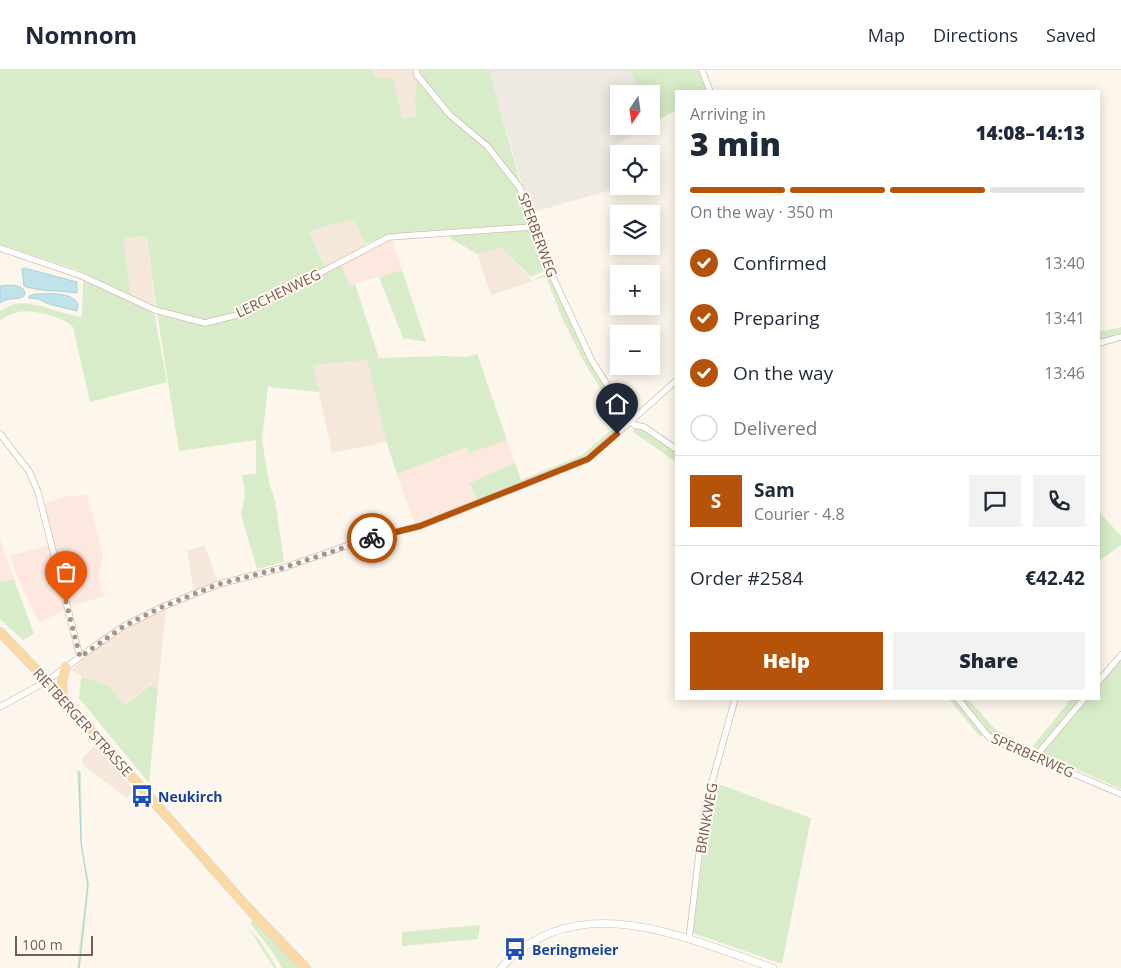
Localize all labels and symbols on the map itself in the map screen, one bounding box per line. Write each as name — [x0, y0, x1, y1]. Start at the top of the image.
north arrow — [610, 85, 660, 135]
street label: SPERBERWEG — [514, 190, 562, 280]
street label: LERCHENWEG — [232, 264, 324, 322]
pin — [596, 383, 638, 434]
courier — [347, 513, 397, 563]
pin — [45, 551, 87, 602]
street label: RIETBERGER STRASSE — [29, 664, 137, 780]
street label: SPERBERWEG — [989, 728, 1077, 782]
street label: BRINKWEG — [690, 781, 722, 855]
bus stop icon: Neukirch — [129, 783, 155, 809]
place label: Neukirch — [158, 787, 223, 806]
scale bar — [15, 933, 92, 956]
bus stop icon: Beringmeier — [502, 936, 528, 962]
place label: Beringmeier — [532, 940, 619, 959]

